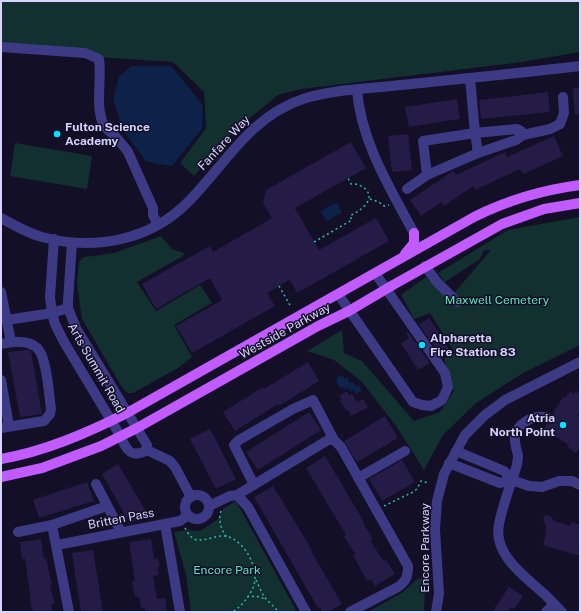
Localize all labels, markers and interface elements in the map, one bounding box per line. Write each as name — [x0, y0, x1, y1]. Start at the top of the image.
street label: Fanfare Way — [195, 113, 253, 173]
place label: Fulton Science Academy — [65, 120, 150, 148]
marker: Fulton Science Academy — [52, 129, 62, 139]
park label: Maxwell Cemetery — [445, 293, 549, 307]
street label: Westside Parkway — [237, 300, 333, 362]
street label: Arts Summit Road — [64, 320, 128, 416]
place label: Alpharetta Fire Station 83 — [430, 331, 516, 359]
marker: Alpharetta Fire Station 83 — [417, 340, 427, 350]
place label: Atria North Point — [490, 411, 555, 439]
marker: Atria North Point — [558, 420, 568, 430]
street label: Encore Parkway — [418, 503, 432, 593]
street label: Britten Pass — [87, 506, 155, 532]
park label: Encore Park — [193, 563, 261, 577]

